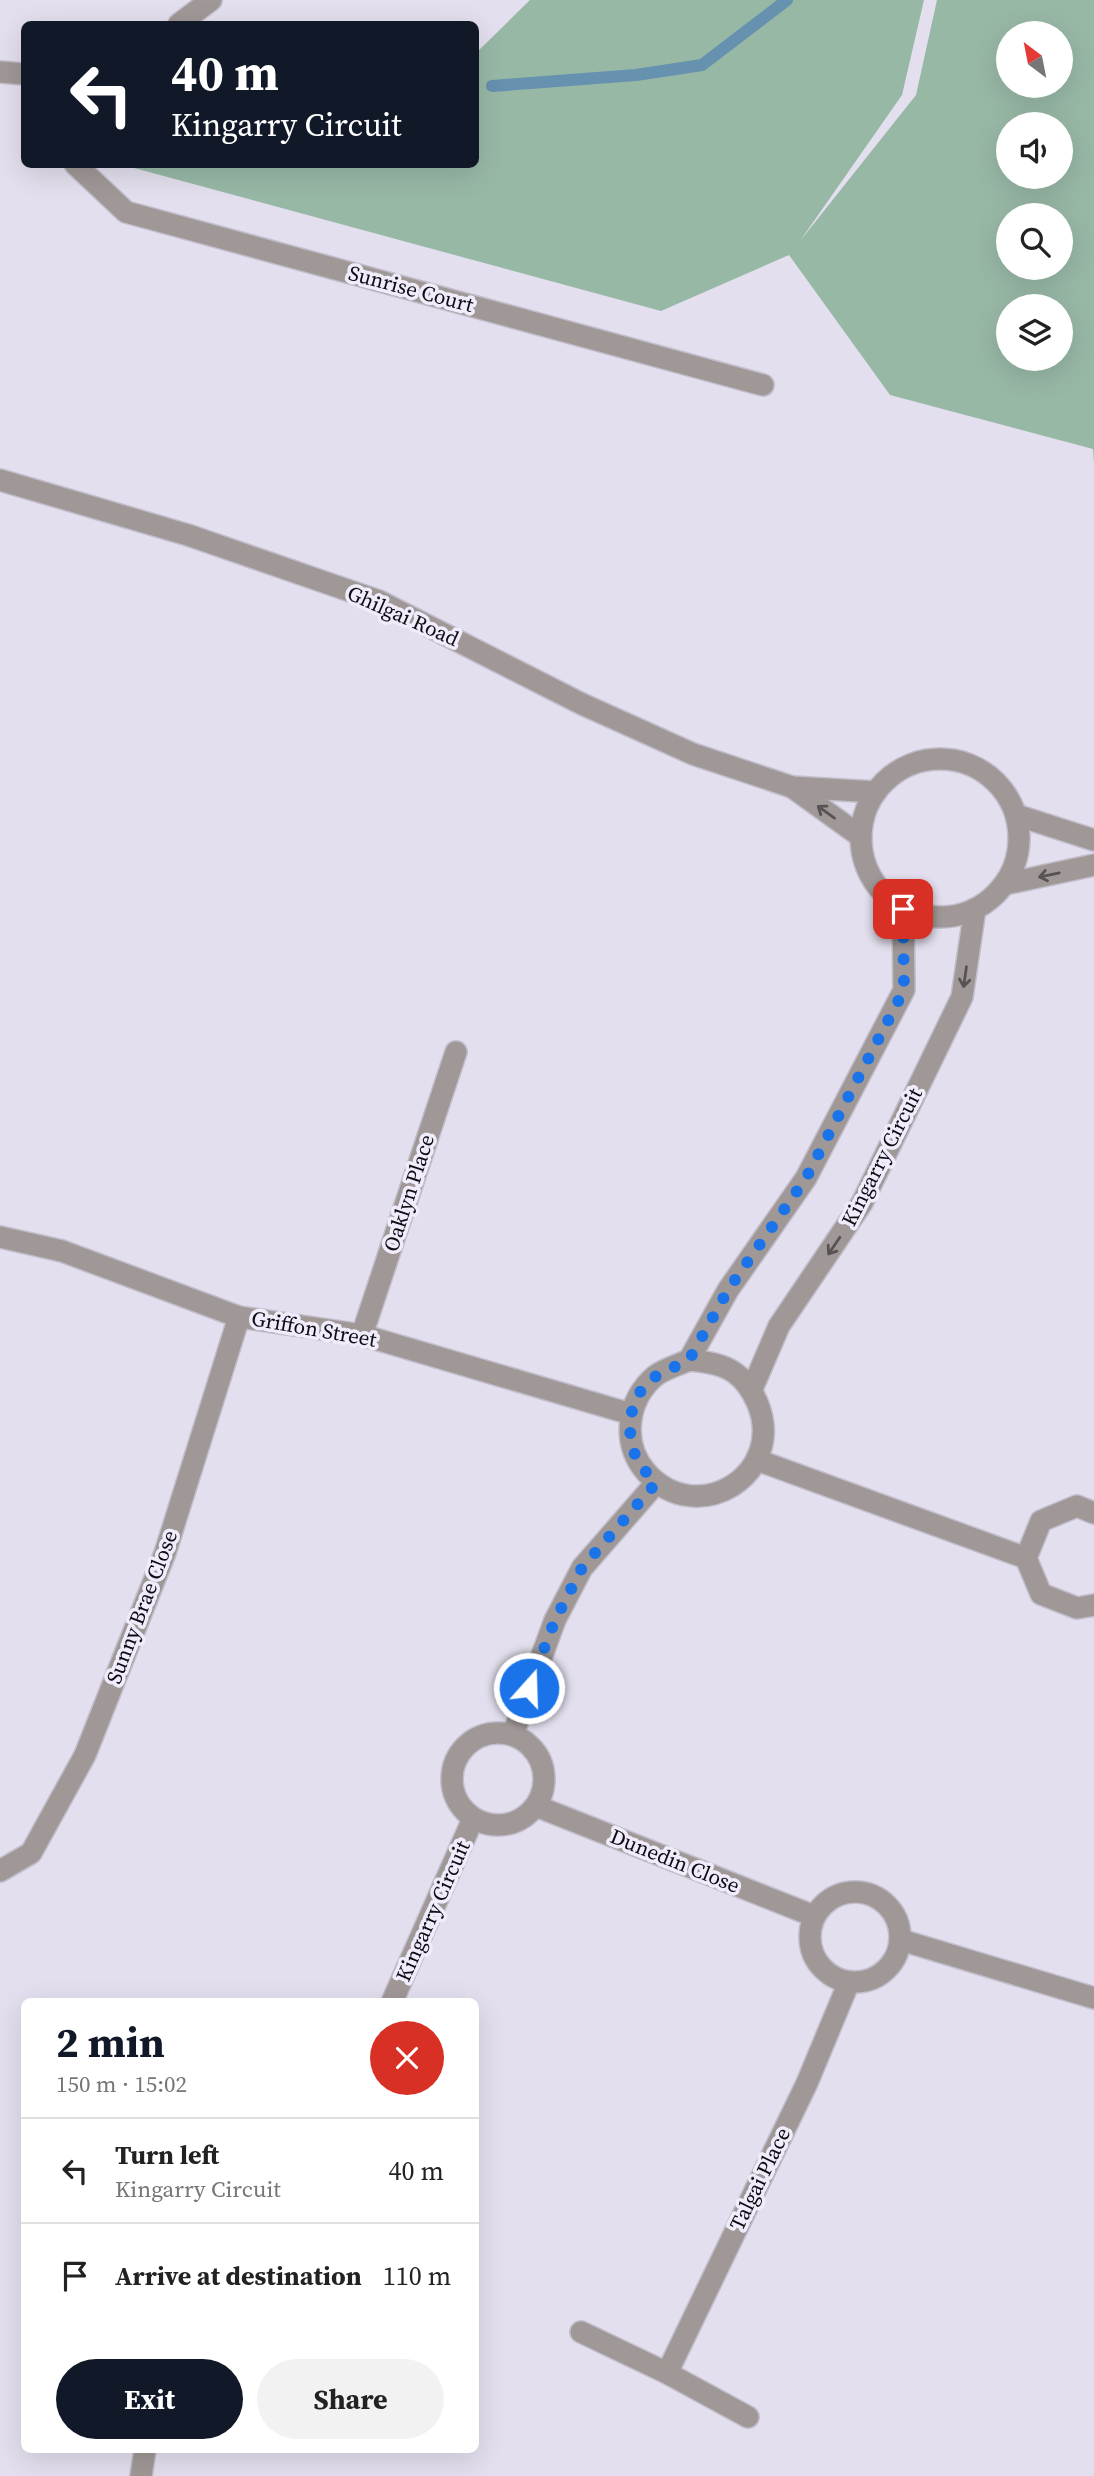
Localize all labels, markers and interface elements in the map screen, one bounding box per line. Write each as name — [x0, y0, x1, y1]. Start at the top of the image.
north arrow — [996, 21, 1073, 98]
map controls — [996, 21, 1073, 371]
text: 40 m — [171, 39, 279, 106]
icon: left — [56, 49, 147, 140]
text: Kingarry Circuit — [171, 103, 402, 147]
button: sound — [996, 112, 1073, 189]
button: search — [996, 203, 1073, 280]
street label: Sunrise Court — [345, 258, 477, 319]
button: layers — [996, 294, 1073, 371]
street label: Ghilgai Road — [343, 578, 464, 653]
one-way arrow — [817, 804, 836, 819]
one-way arrow — [1038, 868, 1061, 882]
pin — [873, 879, 933, 939]
icon: arrive — [884, 890, 922, 928]
one-way arrow — [958, 965, 971, 988]
street label: Kingarry Circuit — [834, 1083, 929, 1231]
street label: Oaklyn Place — [376, 1131, 441, 1255]
one-way arrow — [826, 1236, 841, 1255]
street label: Griffon Street — [249, 1303, 379, 1354]
street label: Sunny Brae Close — [99, 1526, 184, 1688]
position arrow — [492, 1651, 566, 1725]
street label: Dunedin Close — [606, 1821, 744, 1900]
street label: Kingarry Circuit — [389, 1836, 477, 1986]
text: 2 min — [56, 2013, 165, 2071]
button: close — [370, 2021, 444, 2095]
text: 150 m · 15:02 — [56, 2068, 187, 2100]
street label: Talgai Place — [722, 2123, 797, 2235]
text: Turn left — [115, 2137, 219, 2173]
icon: left — [56, 2152, 94, 2190]
text: 40 m — [389, 2153, 444, 2189]
text: Kingarry Circuit — [115, 2173, 281, 2205]
icon: arrive — [56, 2257, 94, 2295]
text: Arrive at destination — [115, 2258, 362, 2294]
text: 110 m — [383, 2258, 451, 2294]
button: Exit — [56, 2359, 243, 2439]
button: Share — [257, 2359, 444, 2439]

